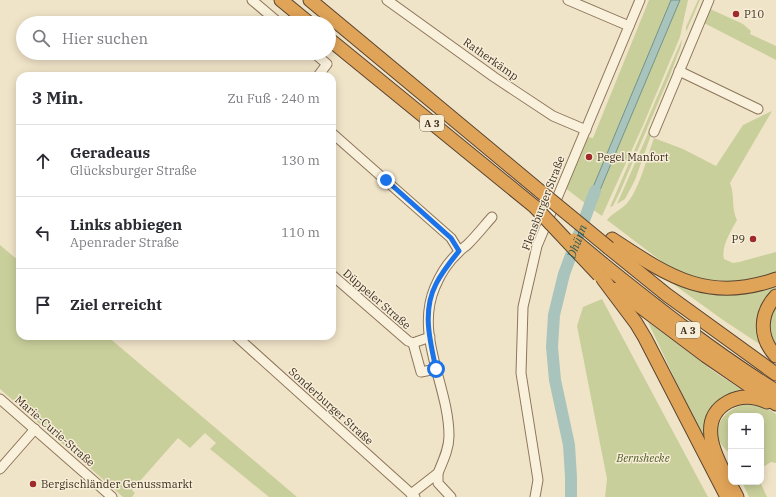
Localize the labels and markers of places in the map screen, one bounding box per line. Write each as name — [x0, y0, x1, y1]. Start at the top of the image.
place label: P10 — [744, 7, 764, 21]
marker: P10 — [731, 9, 741, 19]
place label: Pegel Manfort — [597, 150, 669, 164]
marker: Pegel Manfort — [584, 152, 594, 162]
place label: P9 — [732, 232, 745, 246]
marker: P9 — [748, 234, 758, 244]
place label: Bergischländer Genussmarkt — [41, 477, 193, 491]
marker: Bergischländer Genussmarkt — [28, 479, 38, 489]

